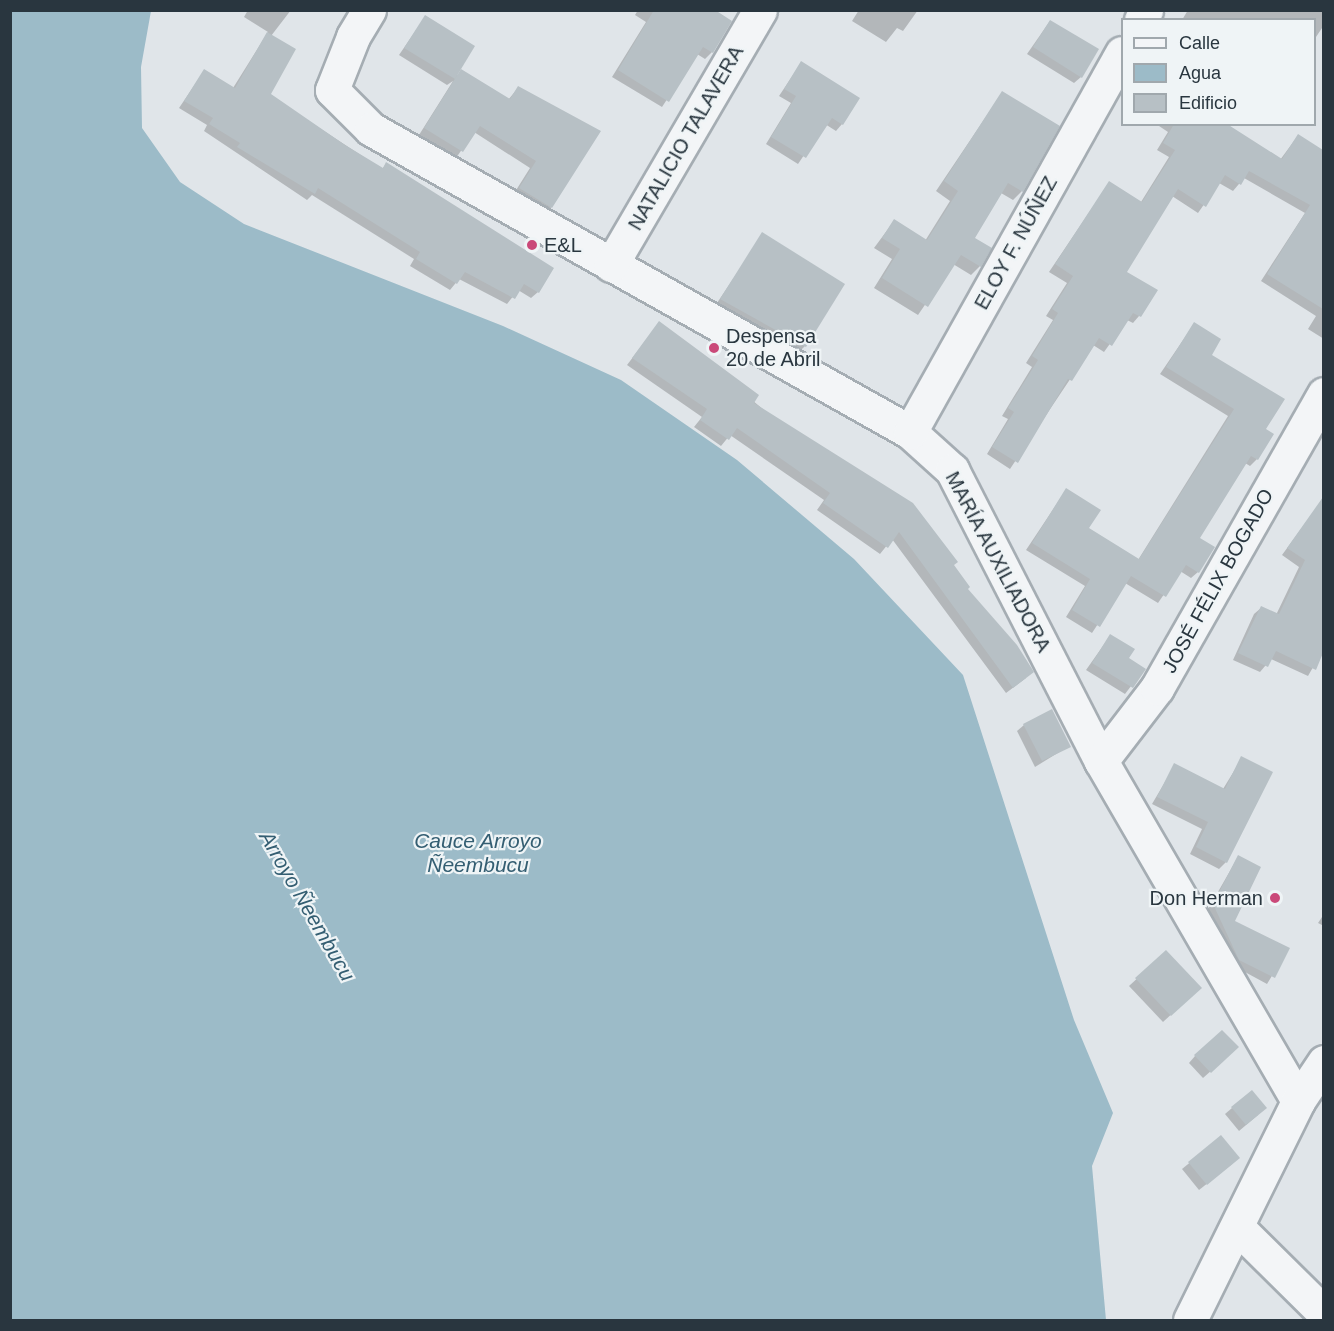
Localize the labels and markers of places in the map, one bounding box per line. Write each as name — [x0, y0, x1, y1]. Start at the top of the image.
place label: E&L — [544, 233, 582, 257]
marker: E&L — [525, 238, 539, 252]
place label: Despensa 20 de Abril — [726, 324, 822, 371]
marker: Despensa 20 de Abril — [707, 341, 721, 355]
place label: Don Herman — [1150, 886, 1263, 910]
marker: Don Herman — [1268, 891, 1282, 905]

